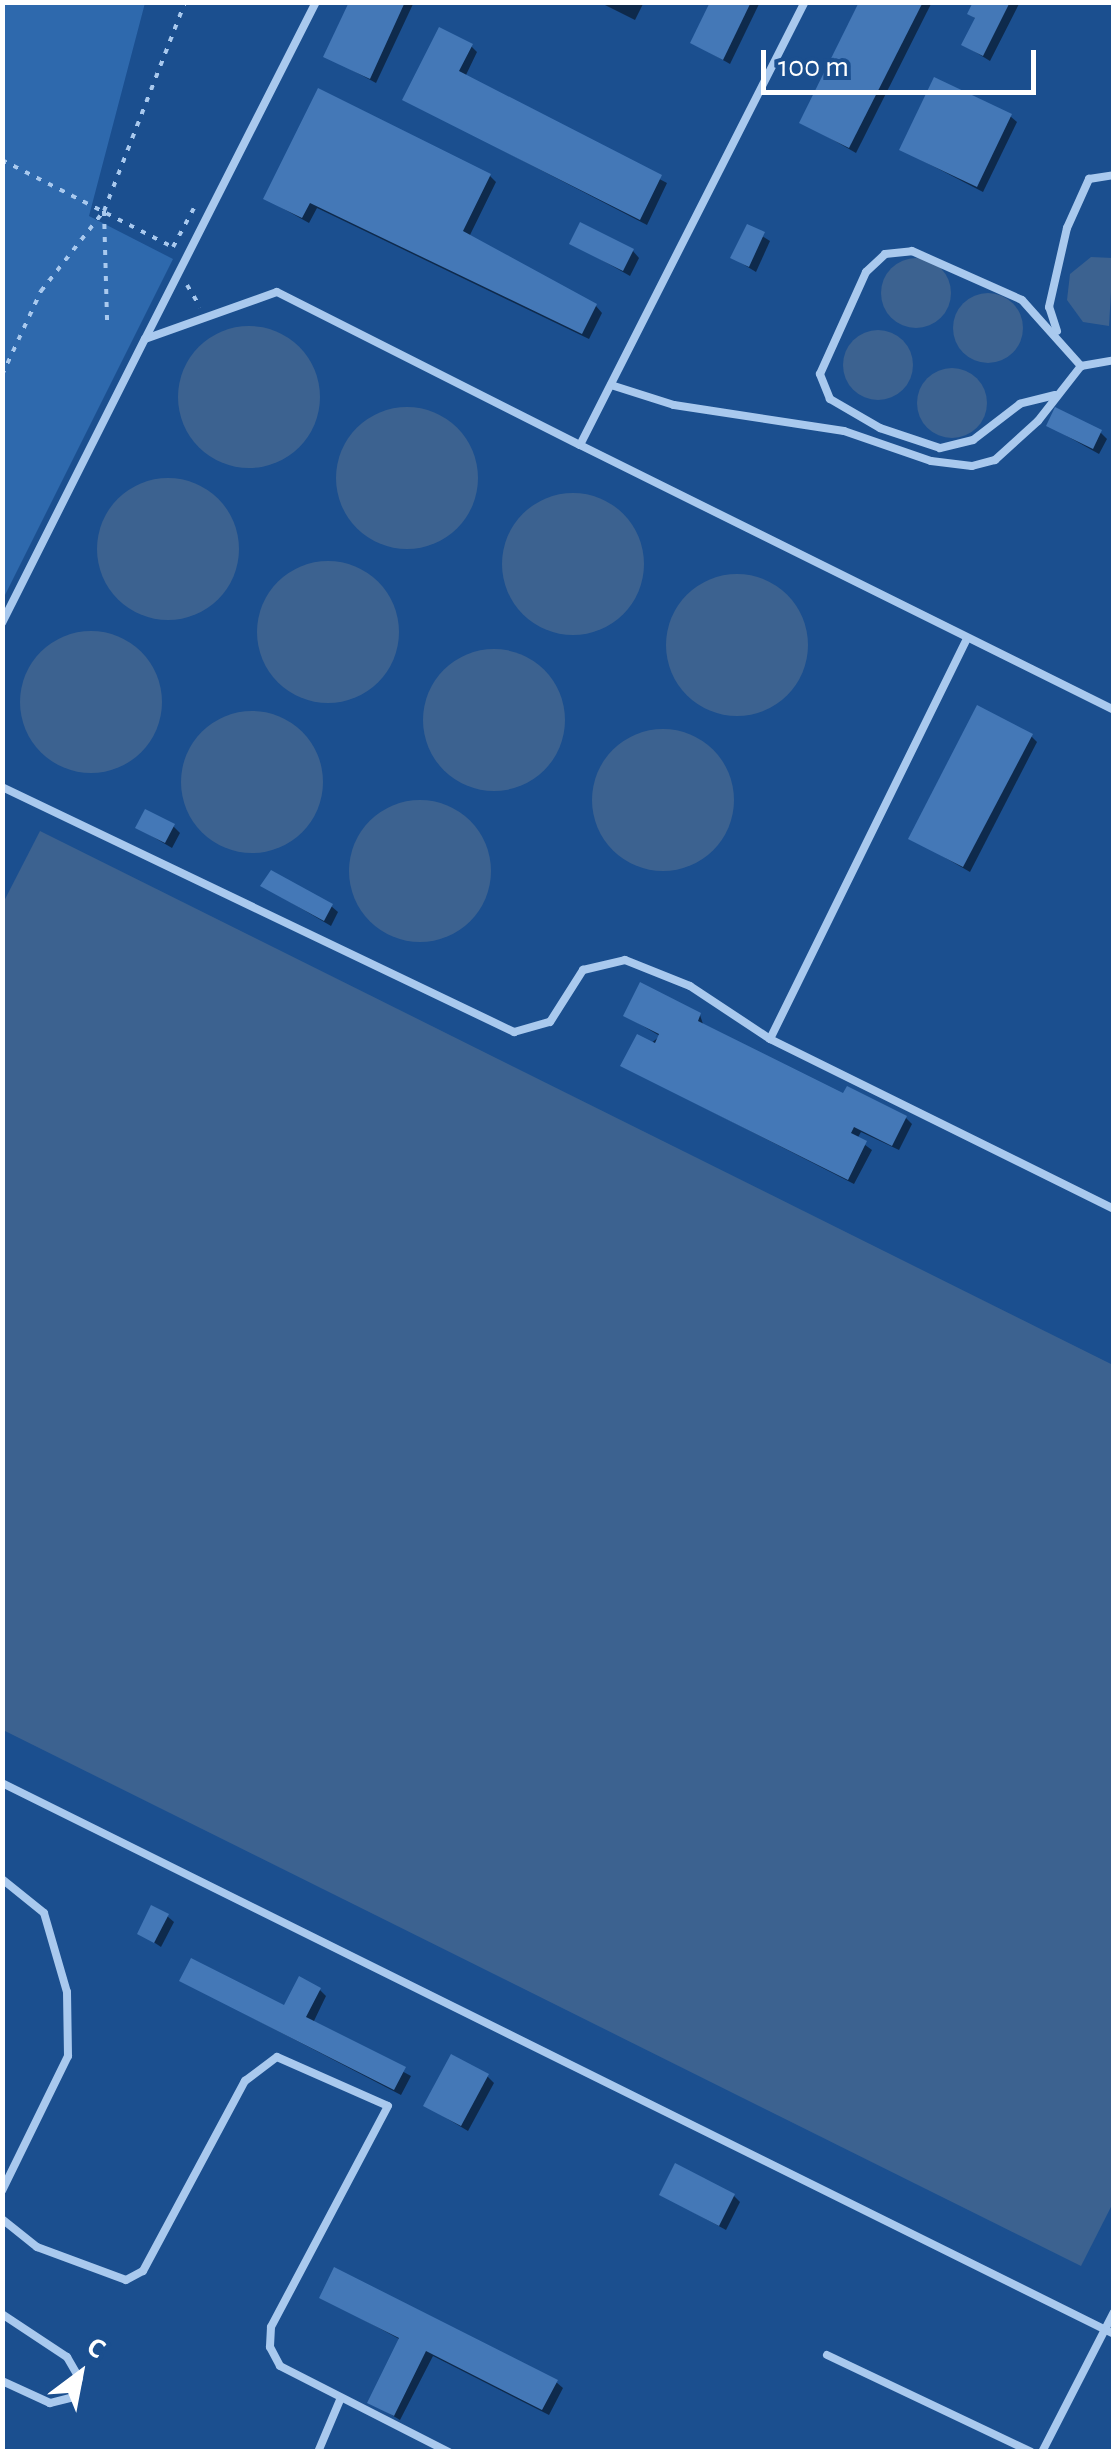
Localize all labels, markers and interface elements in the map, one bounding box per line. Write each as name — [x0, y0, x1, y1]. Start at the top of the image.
scale bar — [766, 30, 1041, 92]
text: 100 m — [778, 52, 849, 82]
north arrow — [30, 2324, 130, 2424]
text: С — [82, 2333, 110, 2365]

